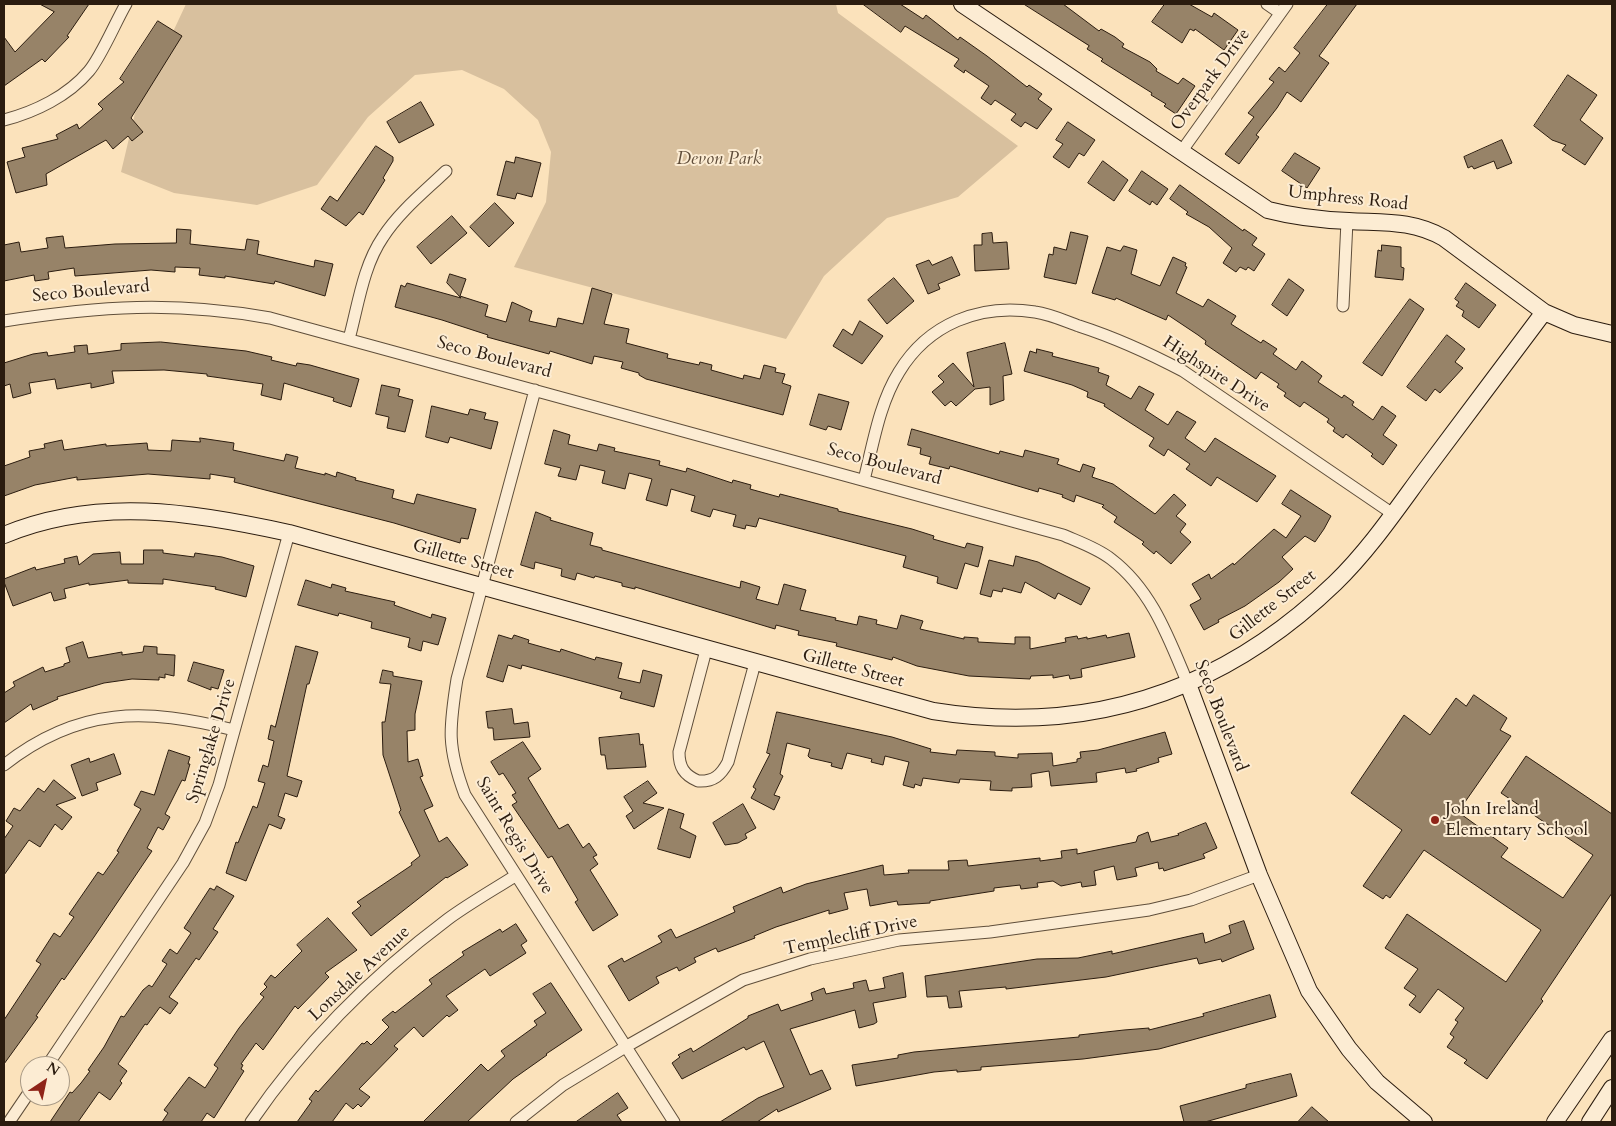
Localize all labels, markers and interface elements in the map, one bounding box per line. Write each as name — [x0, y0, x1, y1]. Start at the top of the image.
street label: Overpark Drive — [1167, 25, 1255, 135]
park label: Devon Park — [677, 149, 761, 171]
street label: Umphress Road — [1287, 182, 1409, 216]
street label: Seco Boulevard — [31, 276, 151, 308]
street label: Seco Boulevard — [434, 332, 554, 384]
street label: Highspire Drive — [1158, 332, 1274, 418]
street label: Seco Boulevard — [824, 439, 944, 491]
street label: Gillette Street — [410, 535, 516, 585]
street label: Gillette Street — [1225, 565, 1321, 647]
street label: Gillette Street — [800, 645, 906, 693]
street label: Seco Boulevard — [1189, 657, 1251, 775]
street label: Springlake Drive — [183, 676, 241, 806]
street label: Saint Regis Drive — [471, 774, 557, 898]
place label: John Ireland Elementary School — [1445, 799, 1588, 842]
marker: John Ireland Elementary School — [1429, 814, 1441, 826]
street label: Templecliff Drive — [782, 911, 920, 961]
street label: Lonsdale Avenue — [305, 922, 415, 1026]
north arrow — [20, 1056, 70, 1106]
text: N — [43, 1058, 63, 1080]

